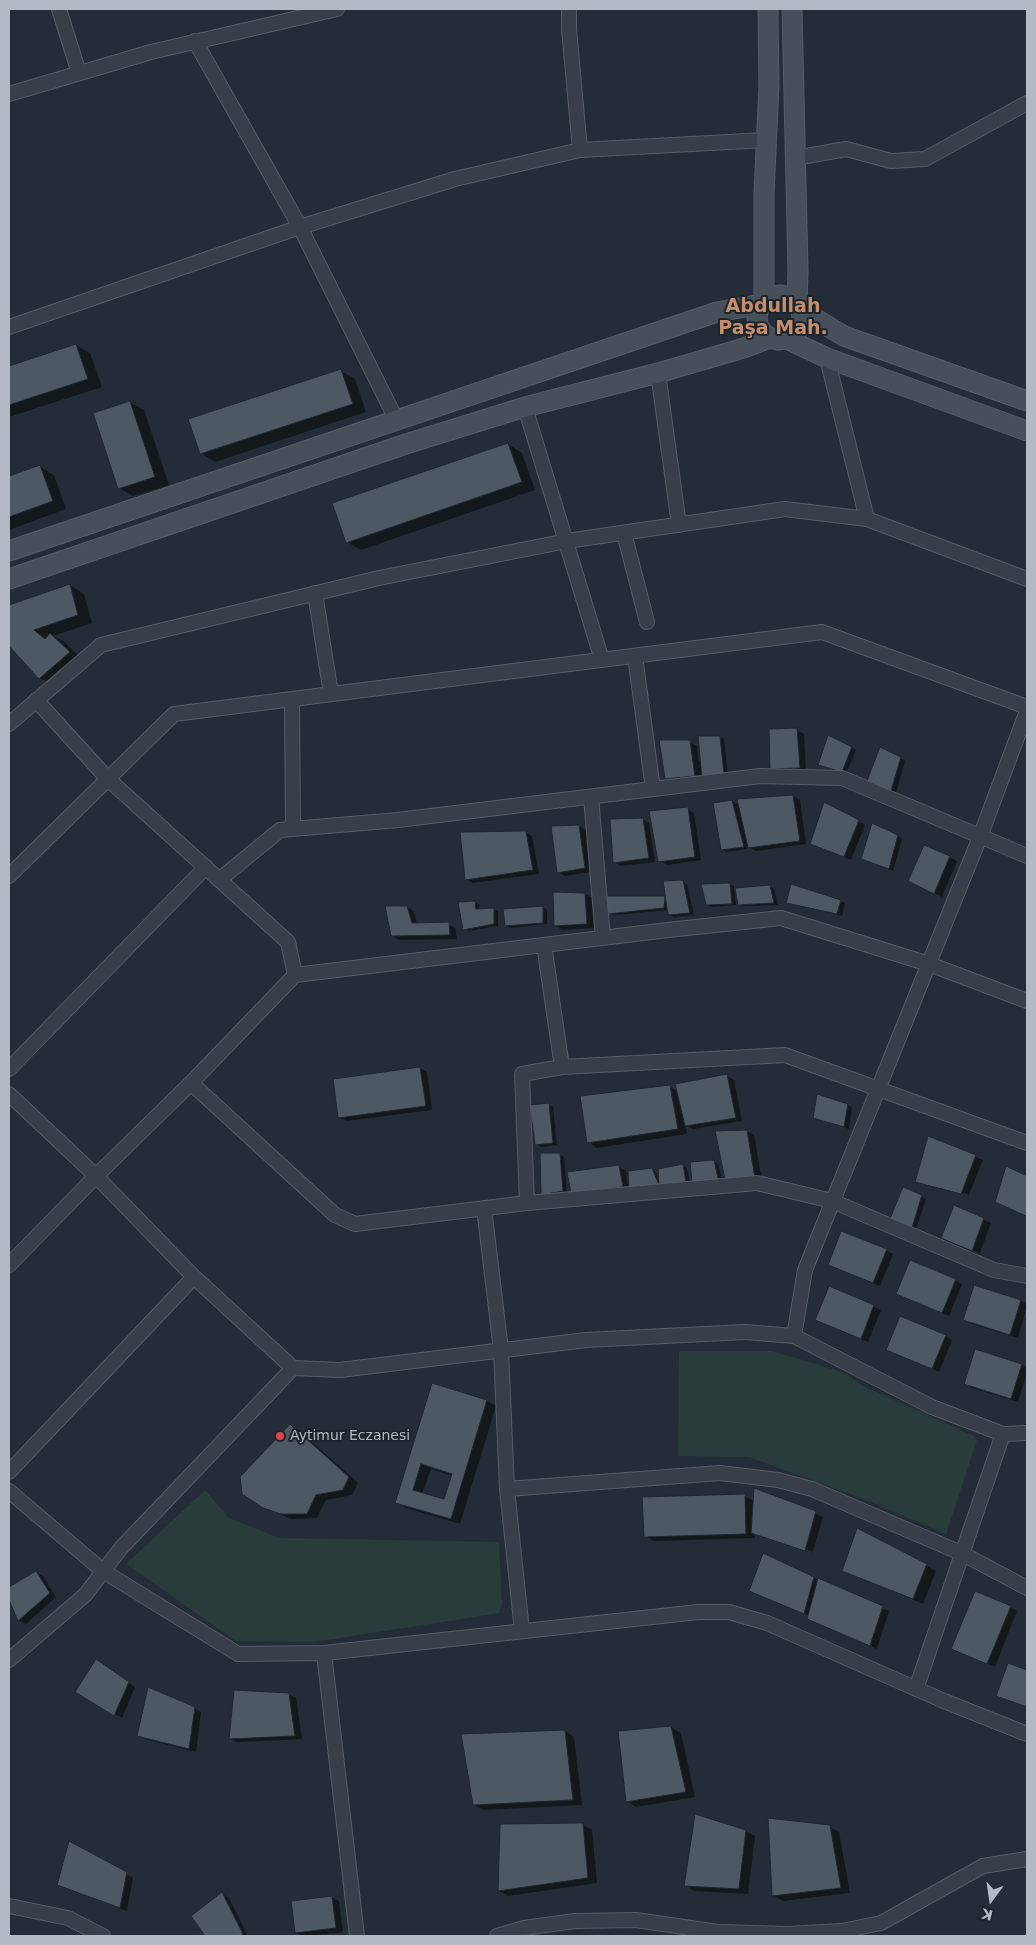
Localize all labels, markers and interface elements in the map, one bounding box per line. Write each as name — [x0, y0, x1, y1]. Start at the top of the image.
district label: Abdullah Paşa Mah. — [718, 296, 828, 340]
place label: Aytimur Eczanesi — [290, 1428, 410, 1444]
marker: Aytimur Eczanesi — [274, 1430, 286, 1442]
north arrow — [966, 1875, 1016, 1925]
text: K — [980, 1905, 995, 1924]

